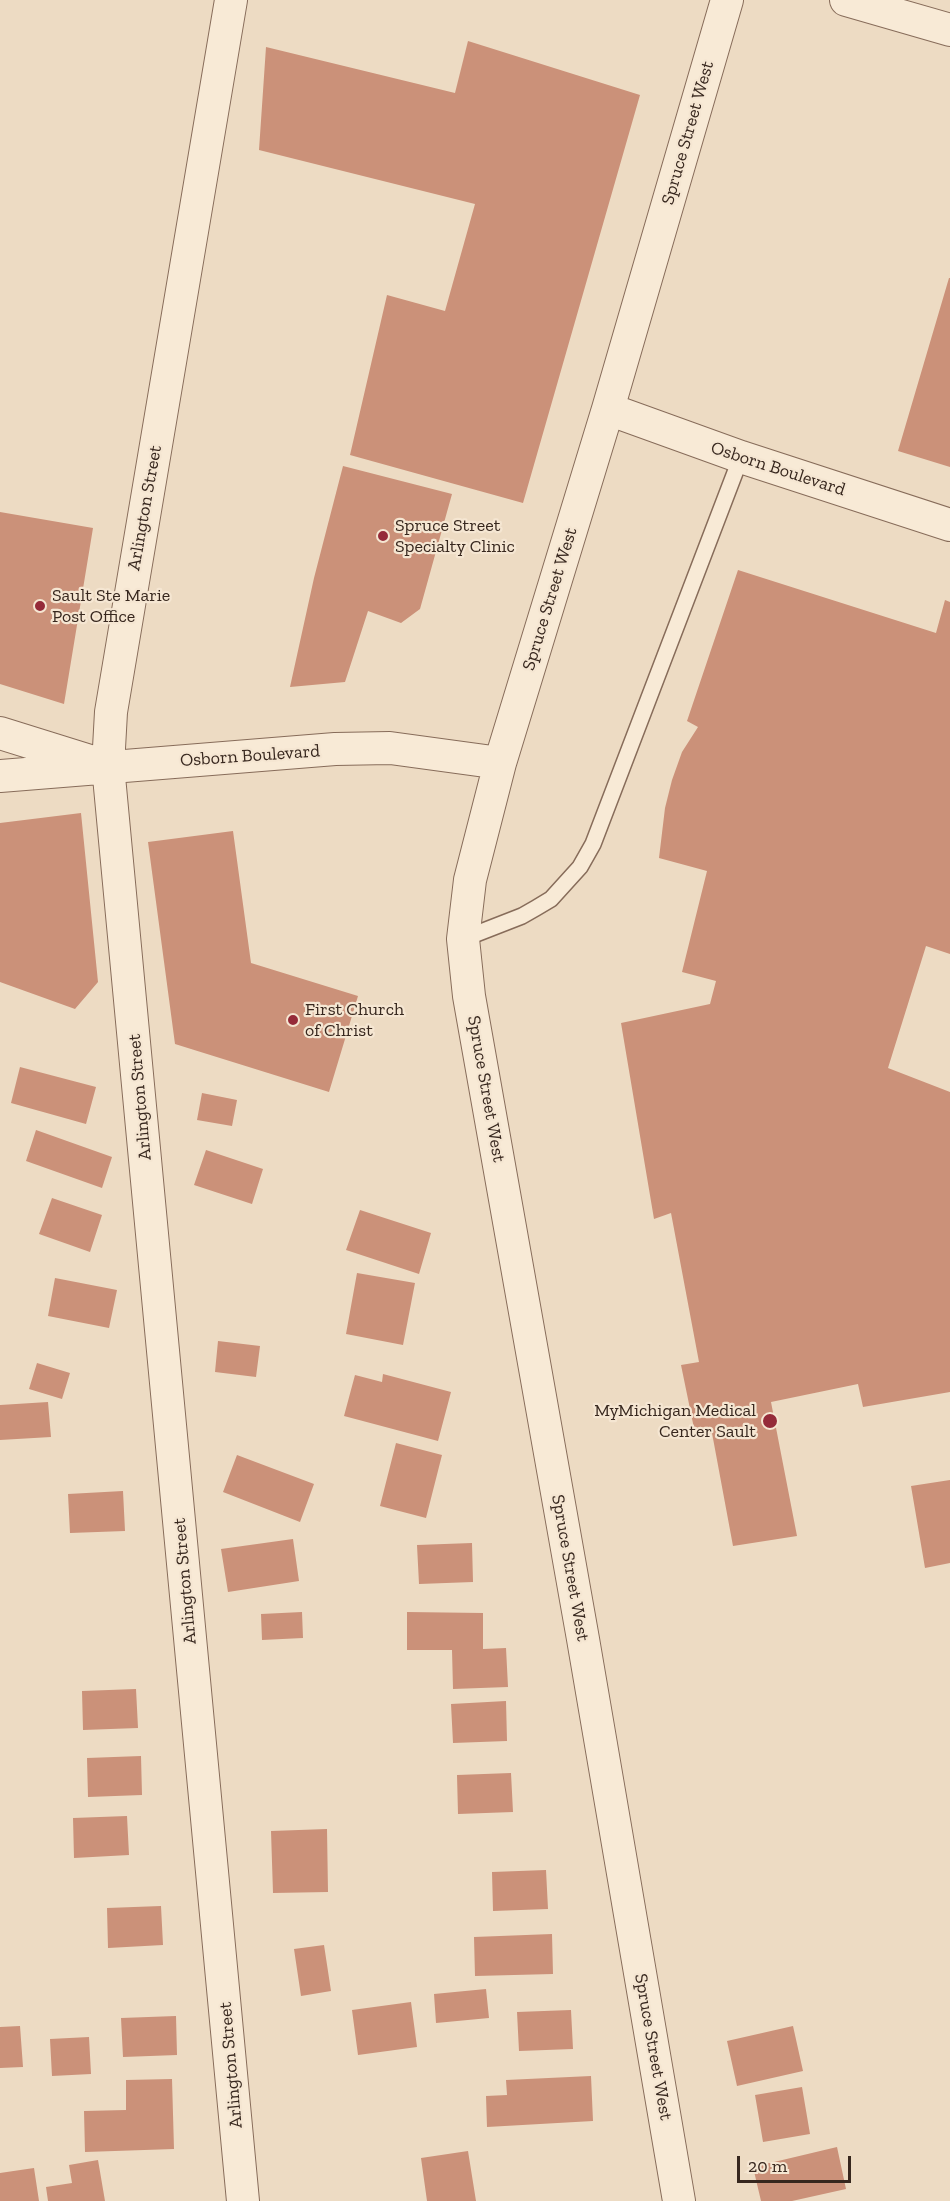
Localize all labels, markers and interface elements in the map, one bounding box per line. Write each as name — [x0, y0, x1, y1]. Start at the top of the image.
street label: Spruce Street West — [657, 59, 719, 207]
street label: Osborn Boulevard — [708, 437, 848, 501]
street label: Arlington Street — [123, 444, 167, 572]
place label: Spruce Street Specialty Clinic — [395, 515, 515, 558]
street label: Spruce Street West — [518, 525, 582, 673]
marker: Spruce Street Specialty Clinic — [376, 529, 390, 543]
place label: Sault Ste Marie Post Office — [52, 585, 170, 628]
marker: Sault Ste Marie Post Office — [33, 599, 47, 613]
street label: Osborn Boulevard — [179, 740, 321, 772]
place label: First Church of Christ — [305, 999, 404, 1042]
marker: First Church of Christ — [286, 1013, 300, 1027]
street label: Spruce Street West — [462, 1014, 510, 1164]
street label: Arlington Street — [124, 1033, 156, 1161]
place label: MyMichigan Medical Center Sault — [594, 1400, 756, 1442]
marker: MyMichigan Medical Center Sault — [761, 1412, 779, 1430]
street label: Spruce Street West — [546, 1493, 594, 1643]
street label: Arlington Street — [169, 1517, 201, 1645]
street label: Spruce Street West — [629, 1972, 677, 2122]
street label: Arlington Street — [215, 2001, 247, 2129]
scale bar — [740, 2144, 854, 2182]
text: 20 m — [748, 2155, 787, 2177]

